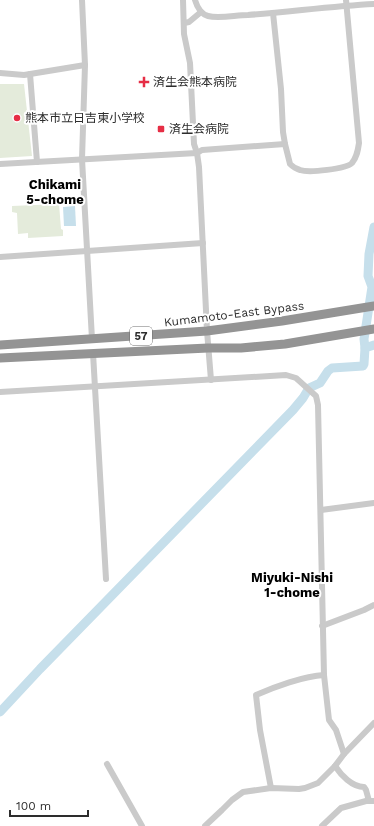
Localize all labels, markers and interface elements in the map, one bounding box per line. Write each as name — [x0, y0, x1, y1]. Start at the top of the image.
place label: 済生会熊本病院 — [153, 75, 237, 89]
marker: 済生会熊本病院 — [138, 76, 150, 88]
place label: 熊本市立日吉東小学校 — [25, 111, 145, 125]
marker: 熊本市立日吉東小学校 — [12, 113, 22, 123]
place label: 済生会病院 — [169, 122, 229, 136]
marker: 済生会病院 — [156, 124, 166, 134]
district label: Chikami 5-chome — [26, 177, 84, 207]
street label: Kumamoto-East Bypass — [163, 298, 305, 330]
road number: 57 — [130, 327, 152, 345]
district label: Miyuki-Nishi 1-chome — [251, 570, 333, 600]
scale bar — [10, 792, 88, 818]
text: 100 m — [16, 799, 51, 813]

